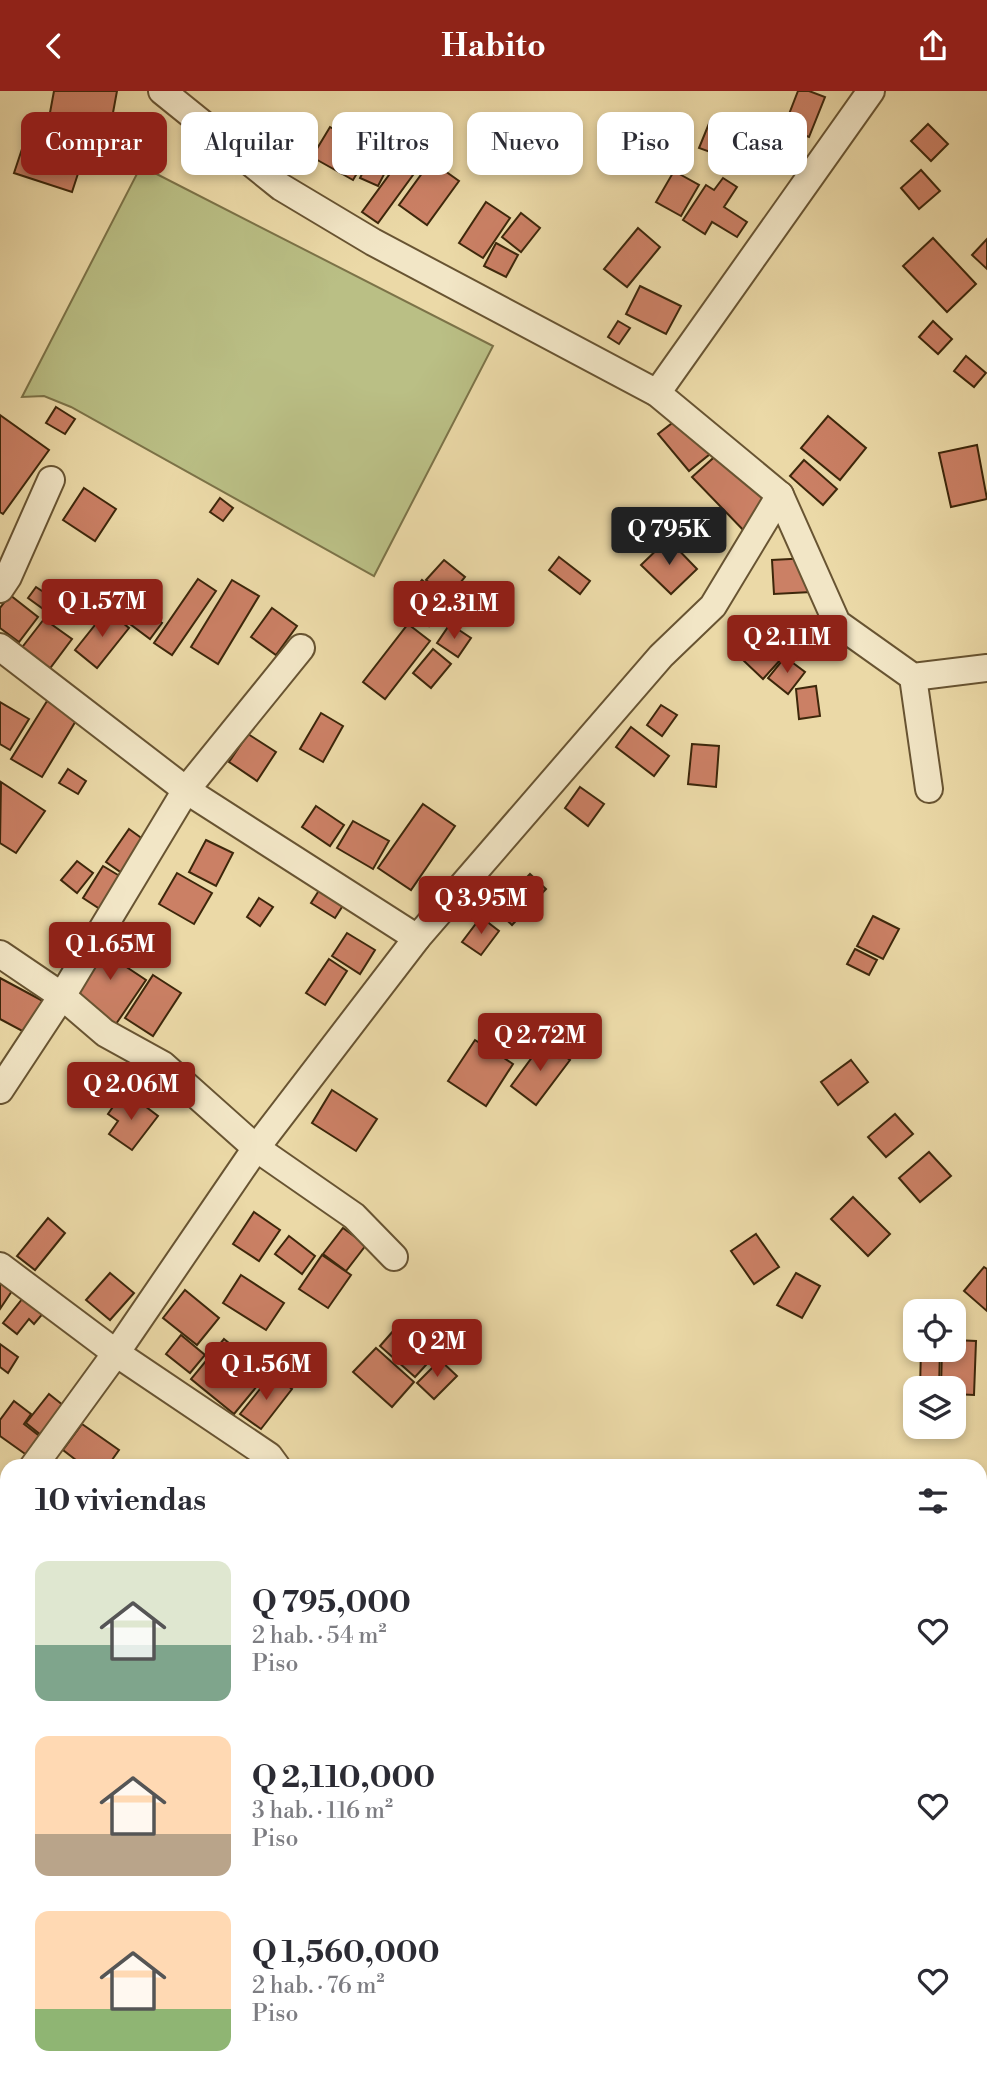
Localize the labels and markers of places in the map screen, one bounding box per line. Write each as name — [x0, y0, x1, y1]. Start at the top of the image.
pin: Q 795K — [612, 507, 726, 567]
pin: Q 1.57M — [37, 580, 167, 639]
pin: Q 2.31M — [389, 581, 519, 641]
pin: Q 2.11M — [722, 615, 852, 675]
pin: Q 3.95M — [416, 877, 546, 936]
pin: Q 1.65M — [45, 923, 175, 982]
pin: Q 2.72M — [475, 1013, 605, 1073]
pin: Q 2.06M — [66, 1063, 196, 1122]
pin: Q 2M — [396, 1319, 478, 1379]
pin: Q 1.56M — [201, 1343, 331, 1402]

